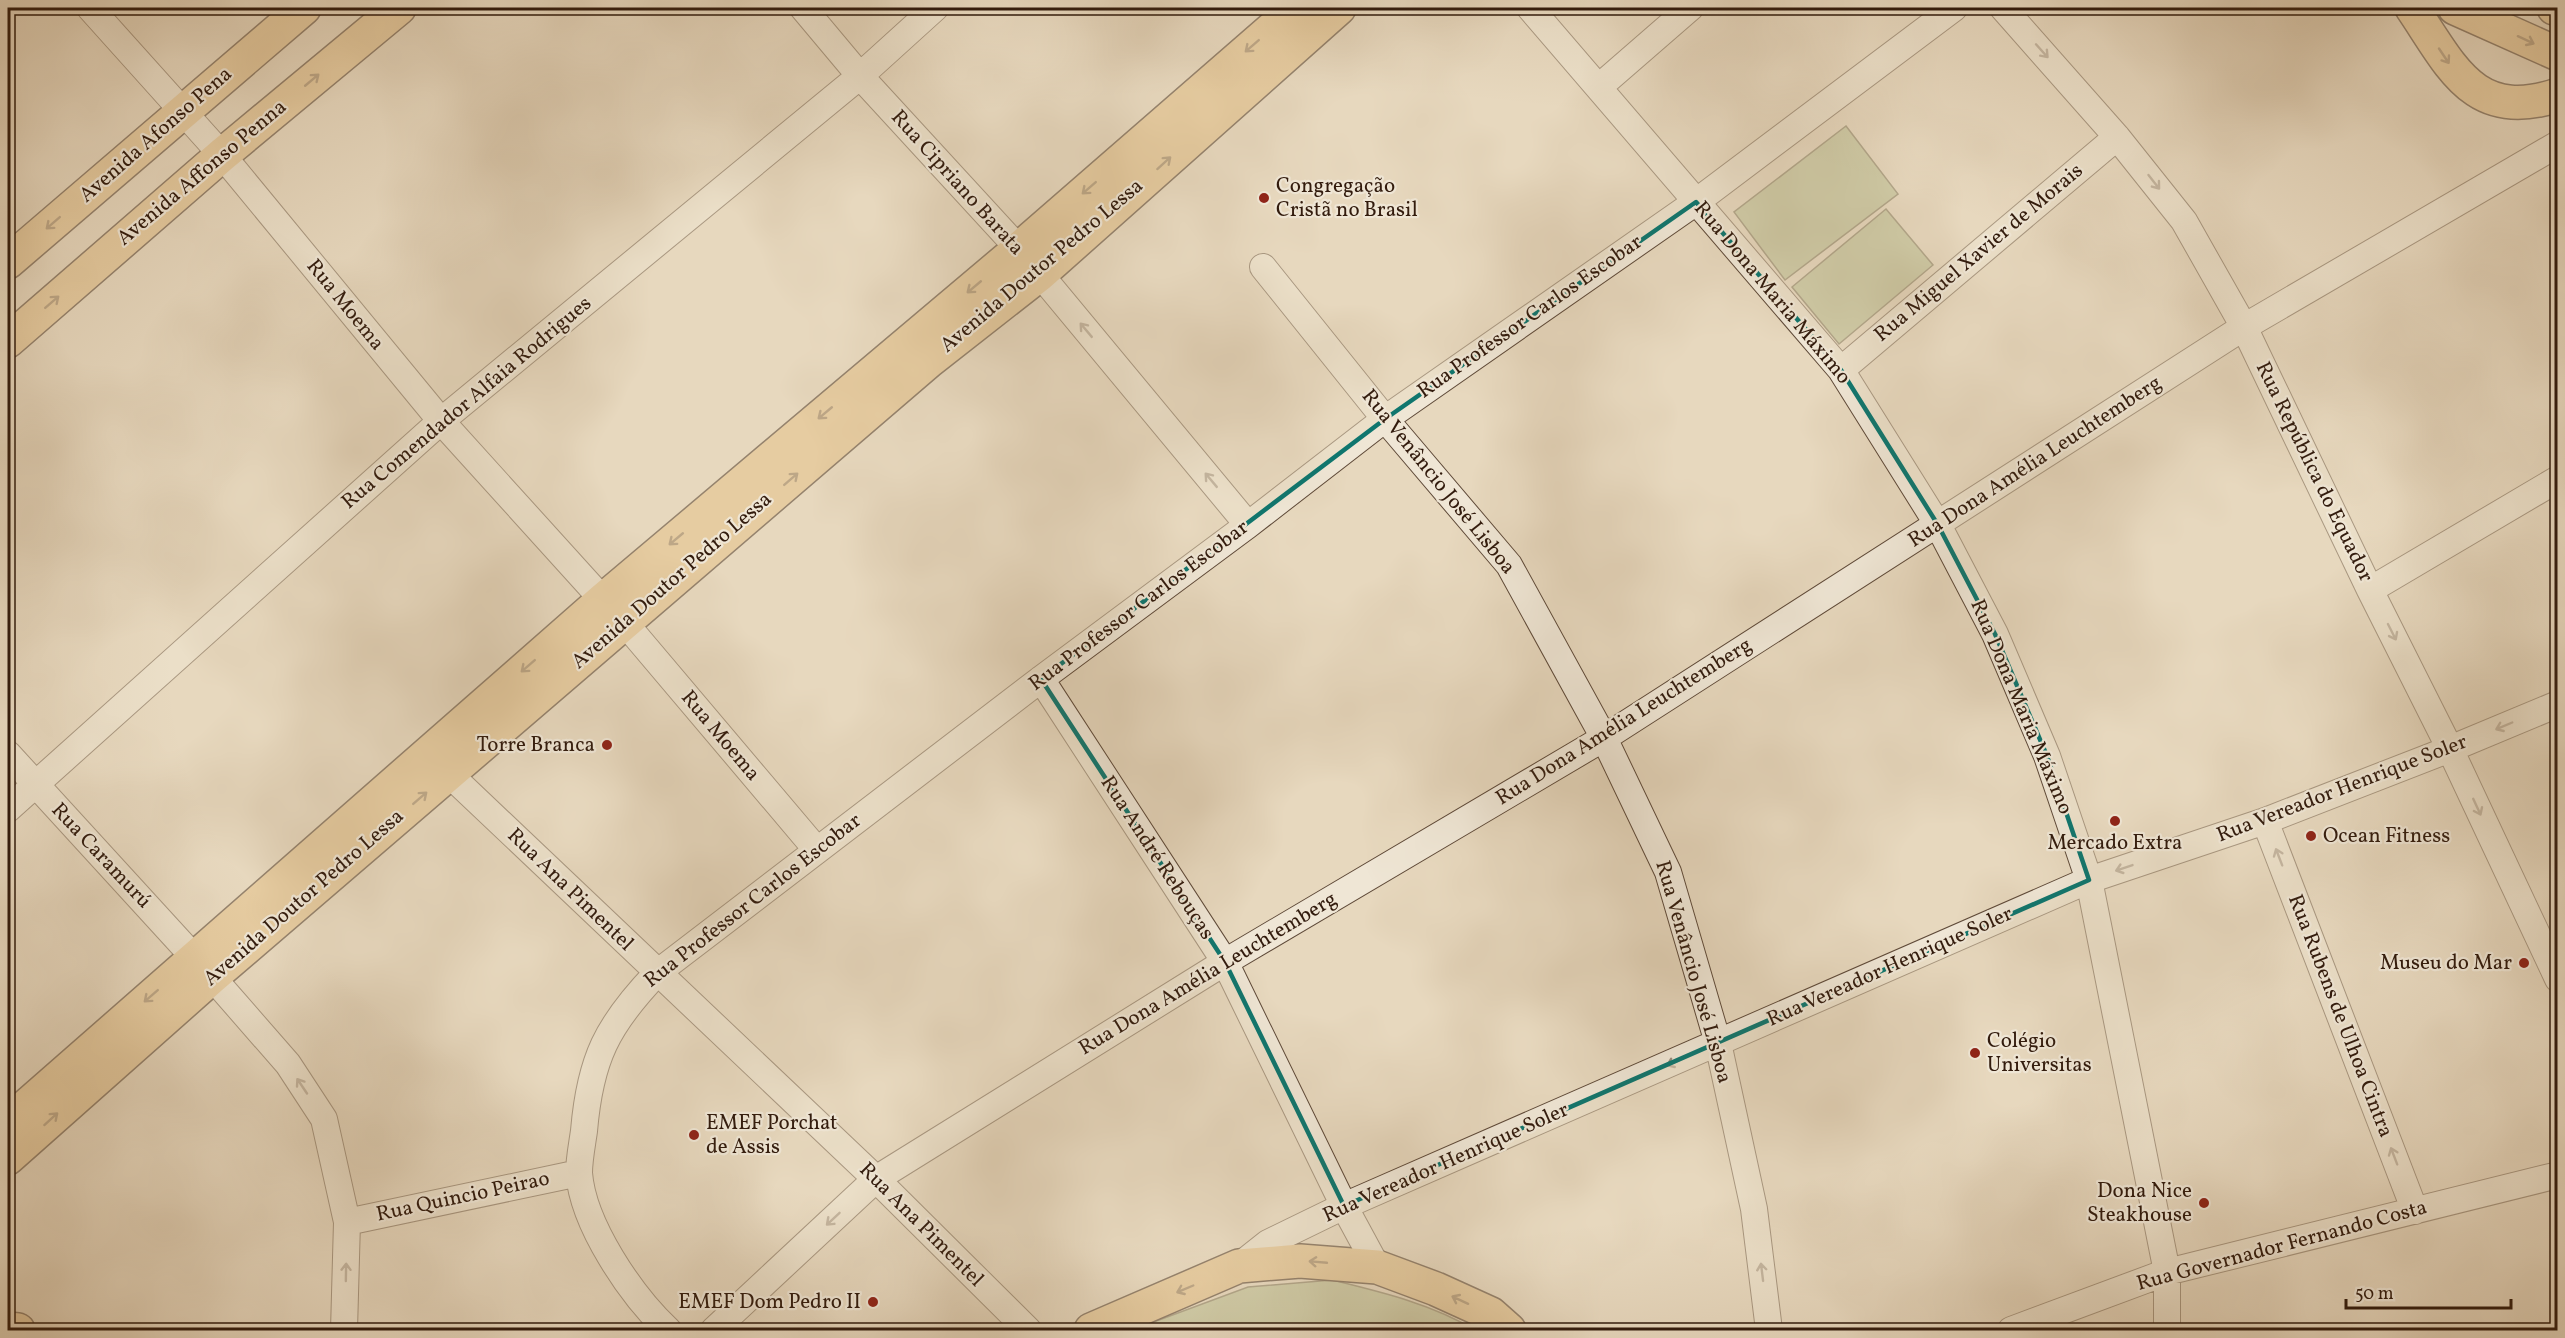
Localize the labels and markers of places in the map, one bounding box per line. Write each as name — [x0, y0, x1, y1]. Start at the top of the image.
place label: Congregação Cristã no Brasil — [1276, 172, 1418, 225]
marker: Congregação Cristã no Brasil — [1257, 191, 1271, 205]
place label: Torre Branca — [477, 731, 595, 760]
marker: Torre Branca — [600, 738, 614, 752]
marker: Mercado Extra — [2108, 814, 2122, 828]
place label: Ocean Fitness — [2323, 822, 2450, 851]
place label: Mercado Extra — [2047, 829, 2183, 858]
marker: Ocean Fitness — [2304, 829, 2318, 843]
place label: Museu do Mar — [2380, 949, 2512, 978]
marker: Museu do Mar — [2517, 956, 2531, 970]
place label: Colégio Universitas — [1987, 1027, 2092, 1080]
marker: Colégio Universitas — [1968, 1046, 1982, 1060]
place label: EMEF Porchat de Assis — [706, 1109, 837, 1162]
marker: EMEF Porchat de Assis — [687, 1128, 701, 1142]
place label: Dona Nice Steakhouse — [2087, 1177, 2192, 1230]
marker: Dona Nice Steakhouse — [2197, 1196, 2211, 1210]
place label: EMEF Dom Pedro II — [678, 1288, 861, 1317]
marker: EMEF Dom Pedro II — [866, 1295, 880, 1309]

